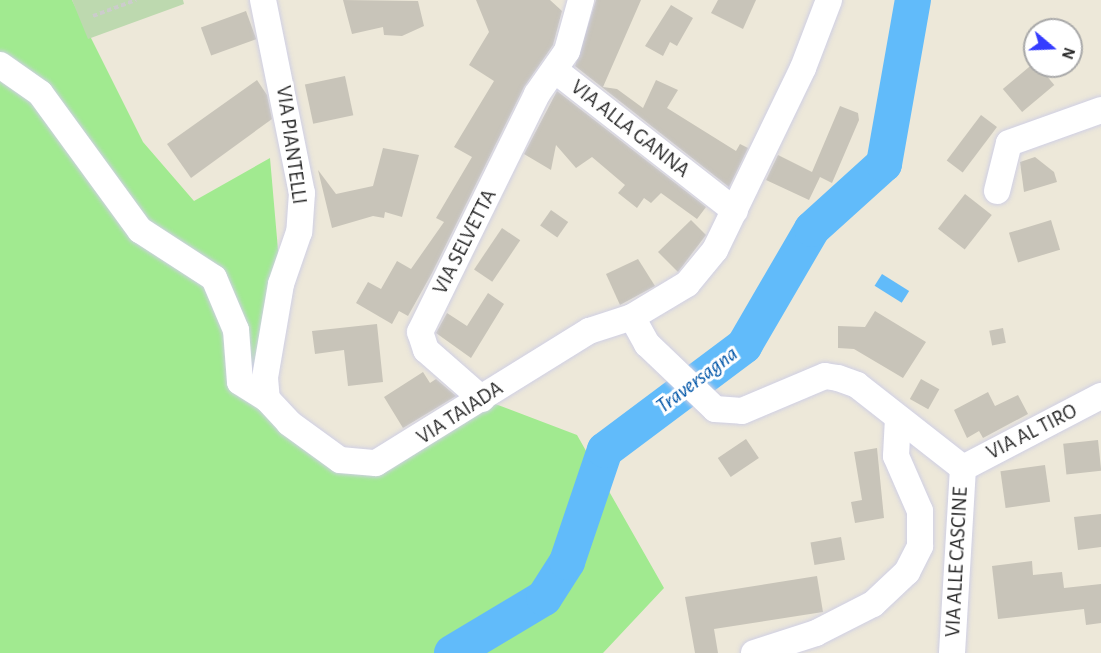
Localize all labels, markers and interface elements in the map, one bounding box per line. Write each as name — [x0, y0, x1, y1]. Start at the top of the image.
north arrow — [1023, 18, 1083, 78]
text: N — [1059, 45, 1078, 61]
street label: VIA ALLA GANNA — [566, 75, 694, 183]
street label: VIA PIANTELLI — [270, 84, 312, 206]
street label: VIA SELVETTA — [428, 185, 502, 299]
water label: Traversagna — [651, 341, 743, 419]
street label: VIA TAIADA — [412, 376, 508, 450]
street label: VIA AL TIRO — [983, 399, 1081, 465]
street label: VIA ALLE CASCINE — [940, 486, 974, 638]

